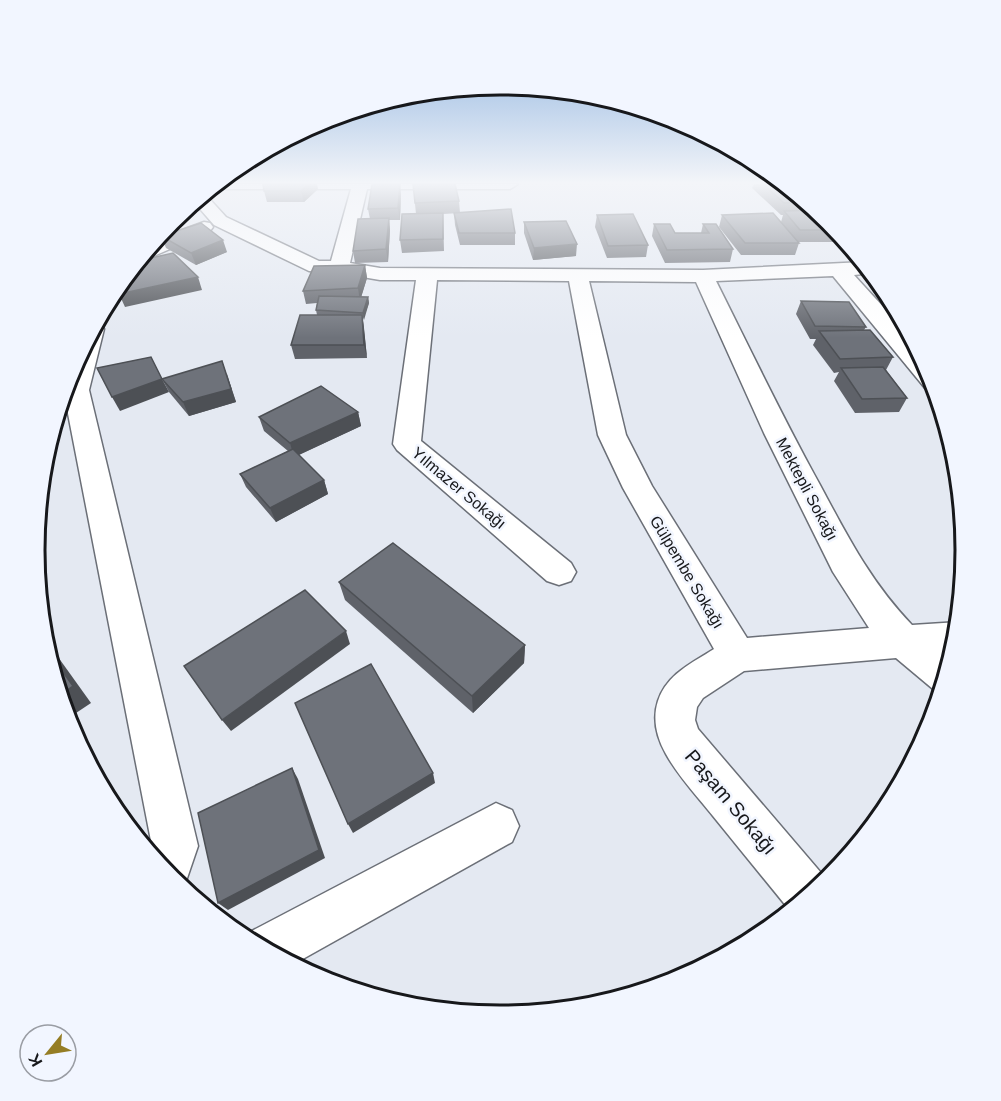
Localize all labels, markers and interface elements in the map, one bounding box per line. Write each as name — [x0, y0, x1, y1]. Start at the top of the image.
street label: Mektepli Sokağı — [773, 435, 841, 543]
street label: Yılmazer Sokağı — [409, 444, 509, 532]
street label: Gülpembe Sokağı — [647, 513, 727, 631]
street label: Paşam Sokağı — [681, 745, 781, 859]
north arrow — [18, 1023, 78, 1083]
text: K — [25, 1051, 46, 1070]

